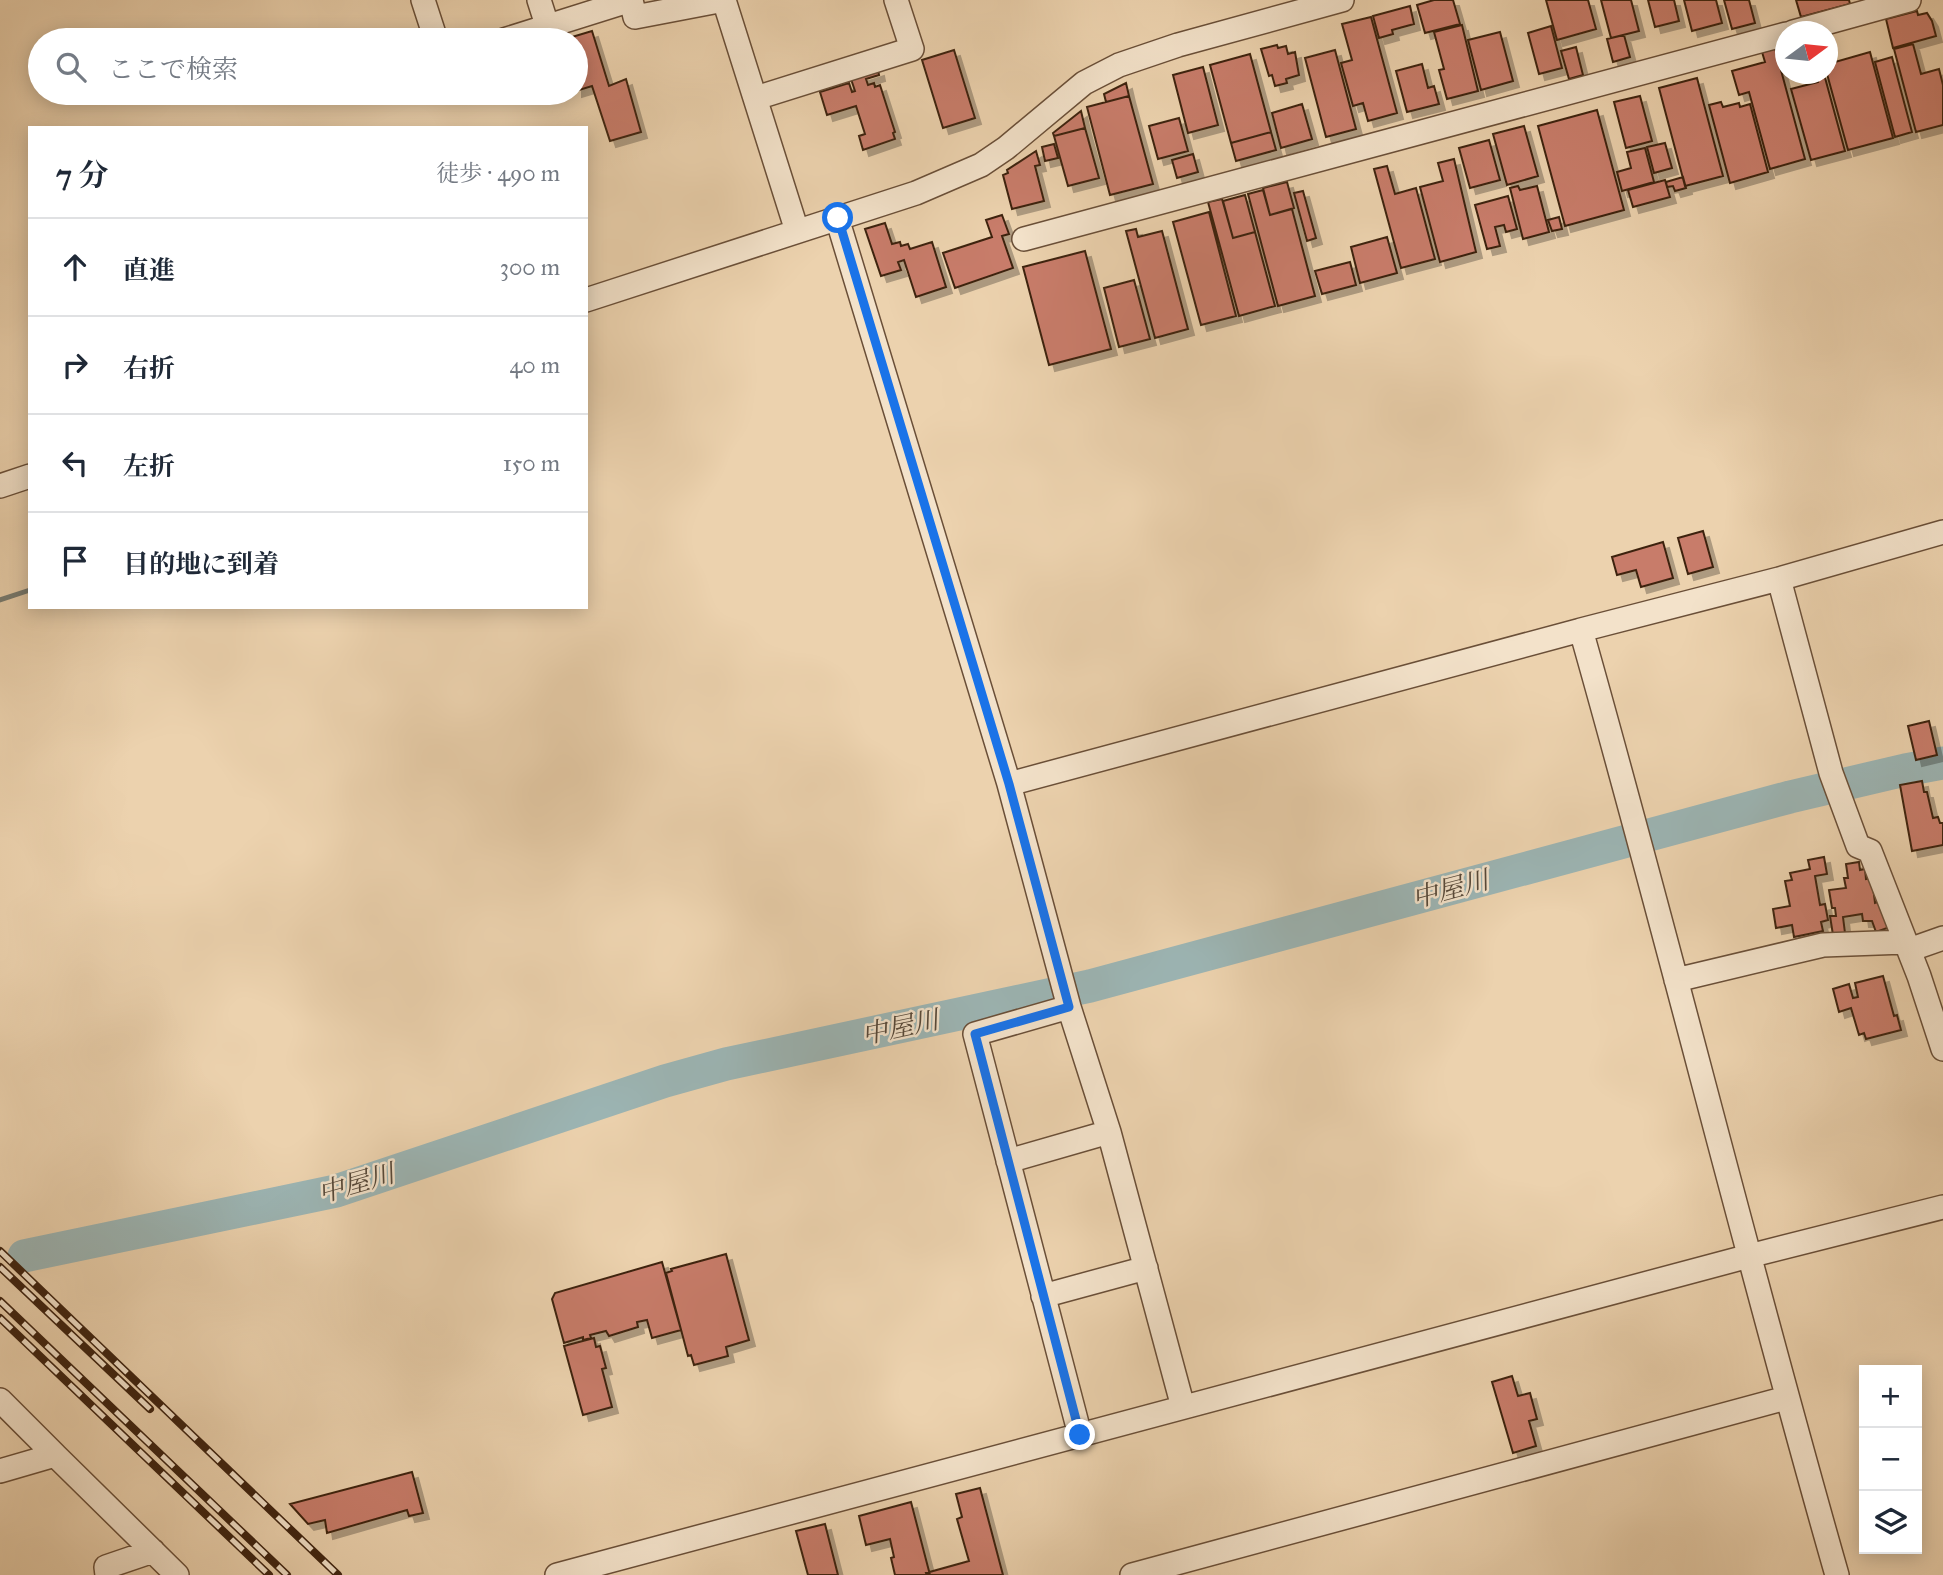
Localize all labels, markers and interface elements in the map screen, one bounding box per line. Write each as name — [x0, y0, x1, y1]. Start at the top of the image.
north arrow — [1775, 21, 1838, 84]
search box — [28, 28, 588, 105]
icon: search — [52, 48, 90, 86]
text: ここで検索 — [108, 53, 238, 85]
text: 7 分 — [56, 157, 108, 193]
text: 徒歩 · 490 m — [436, 159, 560, 187]
route start — [822, 202, 853, 233]
icon: ahead — [56, 248, 94, 286]
text: 300 m — [500, 253, 560, 281]
text: 直進 — [123, 254, 175, 286]
icon: right — [56, 346, 94, 384]
text: 40 m — [510, 351, 560, 379]
text: 右折 — [123, 352, 175, 384]
icon: left — [56, 444, 94, 482]
text: 150 m — [503, 449, 560, 477]
text: 左折 — [123, 450, 175, 482]
icon: arrive — [56, 542, 94, 580]
text: 目的地に到着 — [123, 548, 279, 580]
water label: 中屋川 — [1408, 863, 1495, 915]
water label: 中屋川 — [859, 1003, 944, 1051]
water label: 中屋川 — [314, 1156, 401, 1209]
map controls — [1859, 1365, 1922, 1554]
button: + — [1859, 1365, 1922, 1428]
route end — [1064, 1419, 1095, 1450]
button: − — [1859, 1428, 1922, 1491]
button: layers — [1859, 1491, 1922, 1554]

